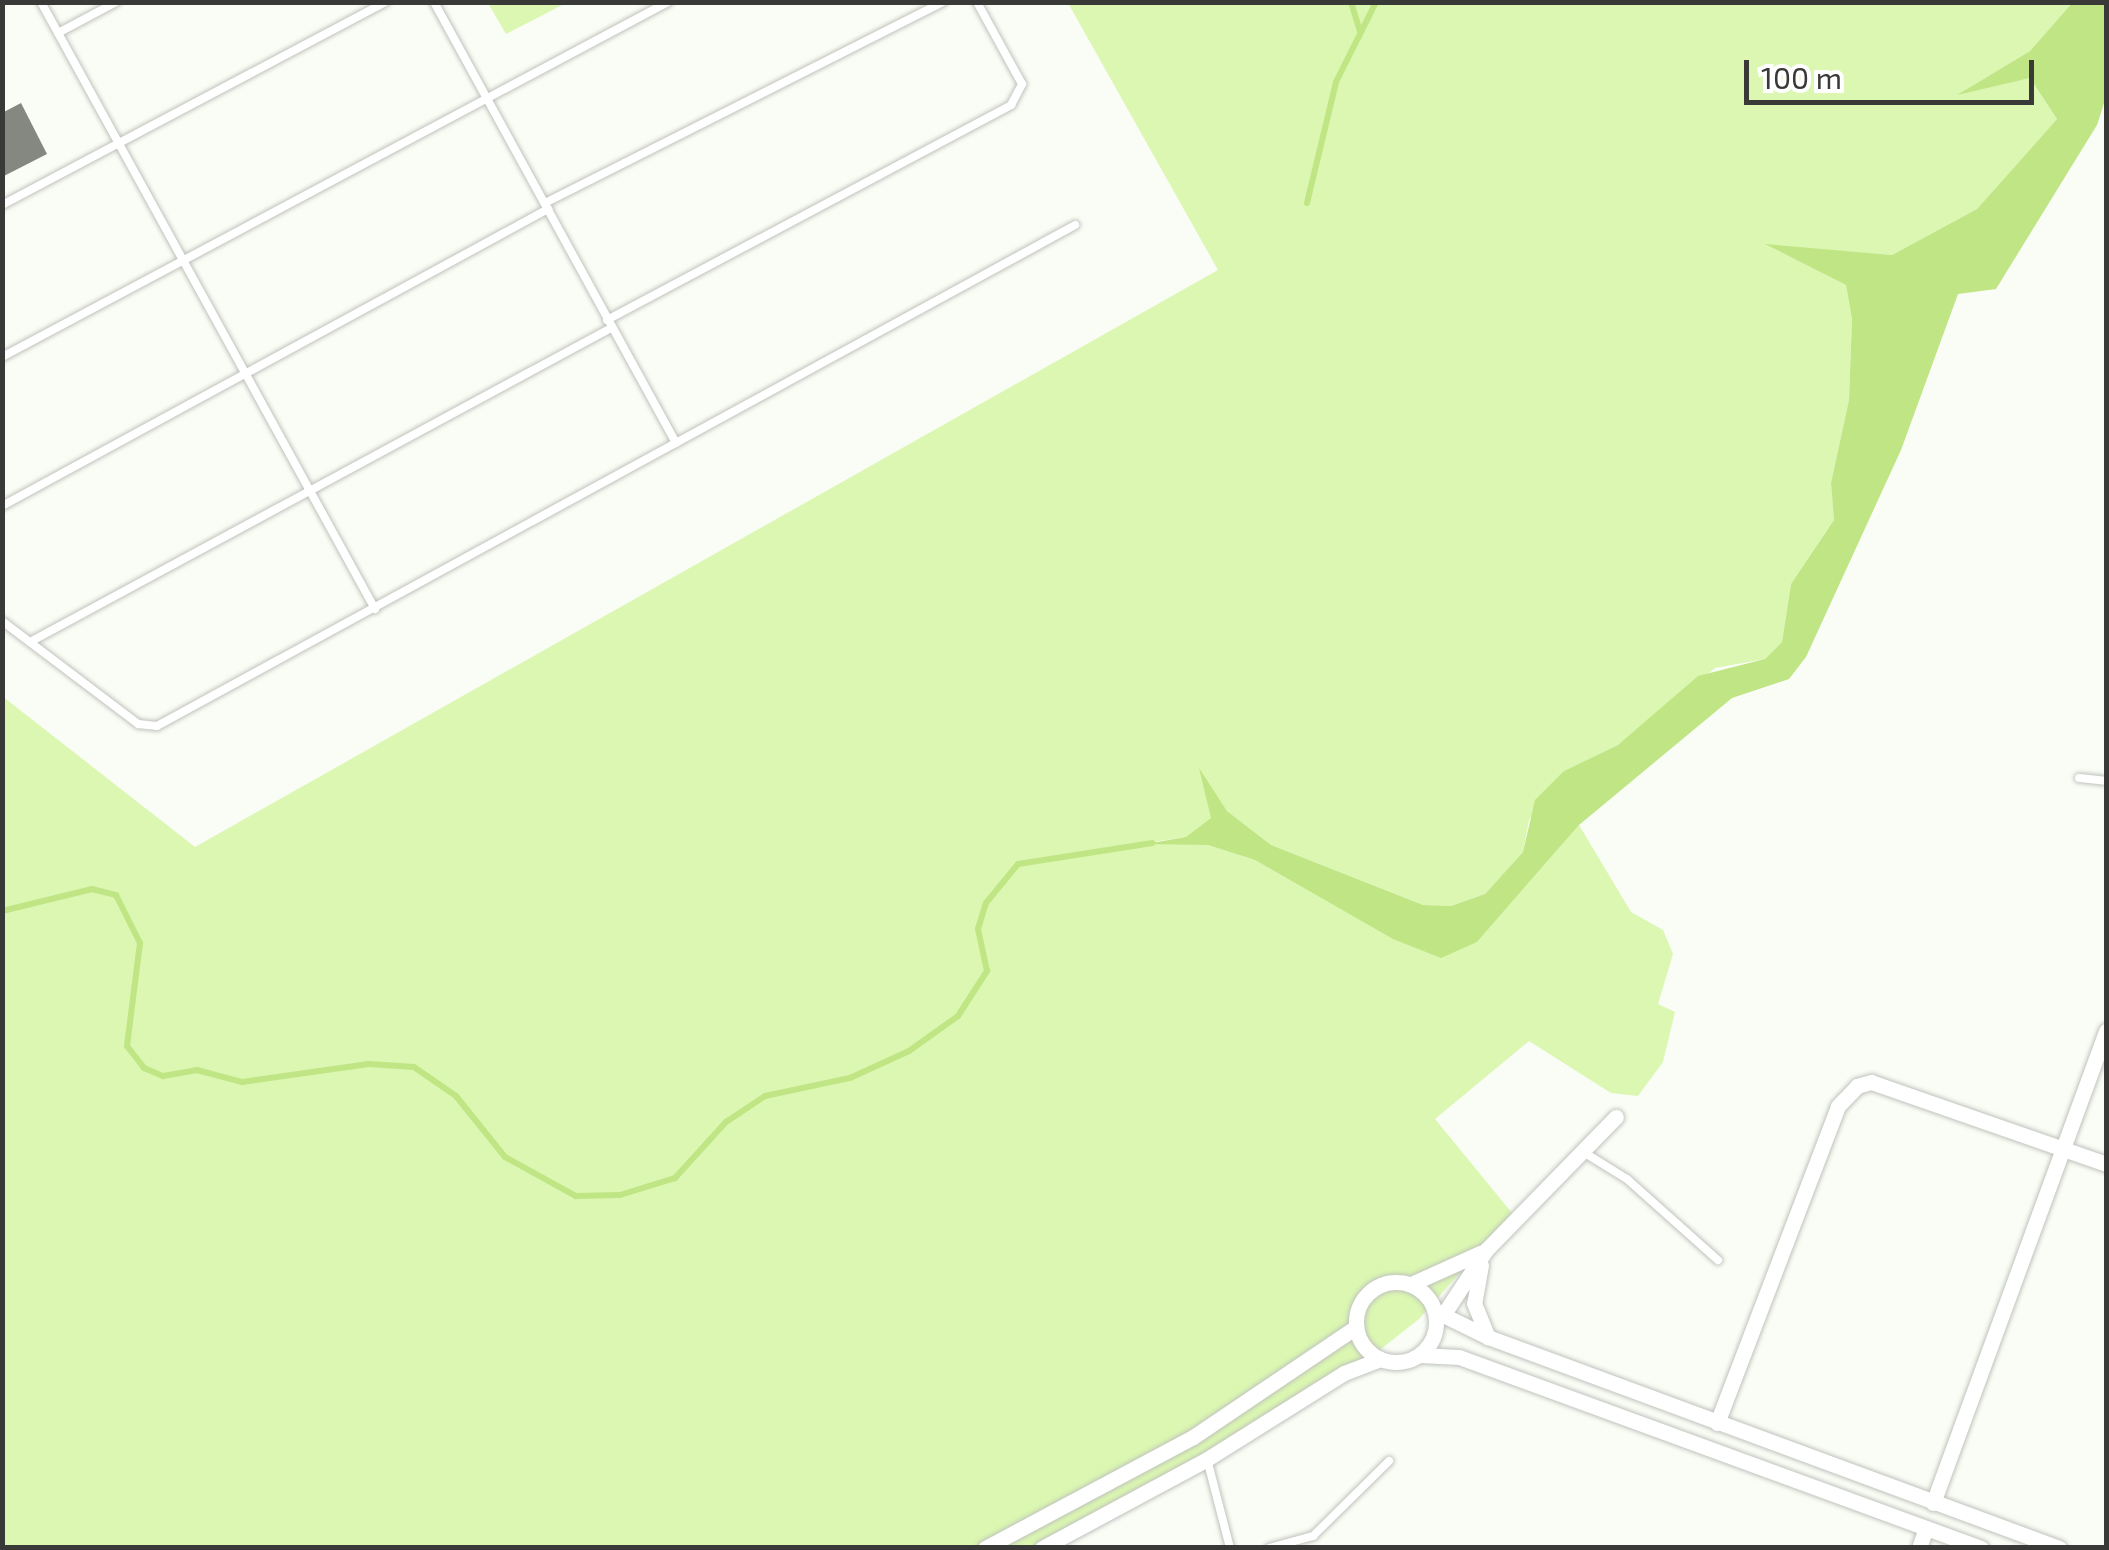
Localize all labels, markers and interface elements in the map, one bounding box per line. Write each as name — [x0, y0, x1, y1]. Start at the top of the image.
scale bar — [1749, 40, 2039, 102]
text: 100 m — [1761, 59, 1842, 95]

